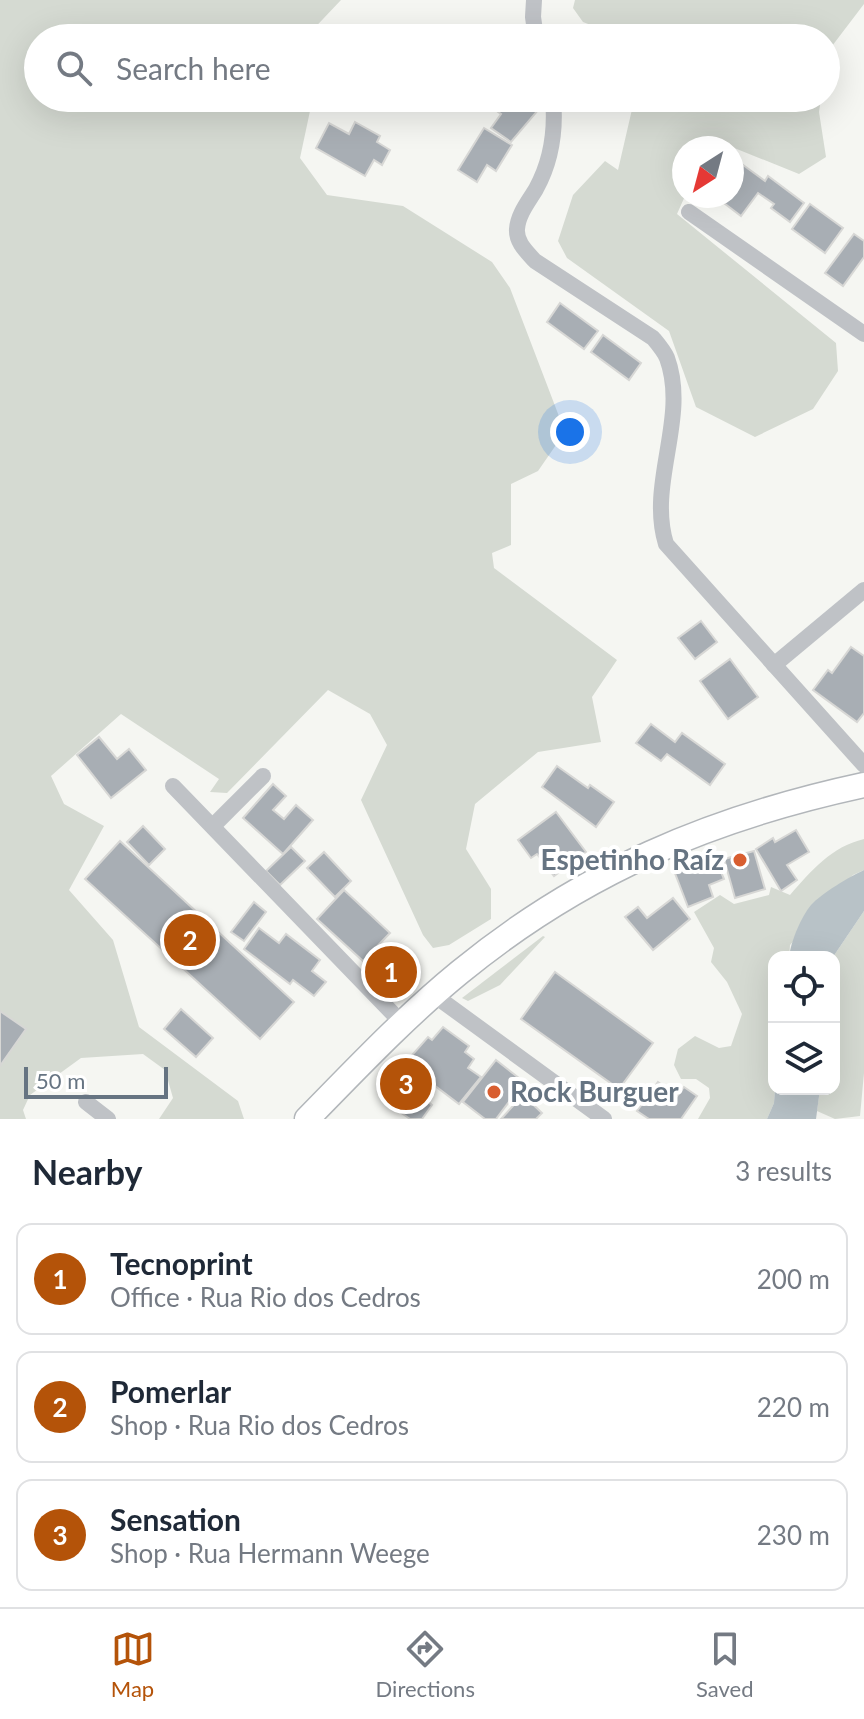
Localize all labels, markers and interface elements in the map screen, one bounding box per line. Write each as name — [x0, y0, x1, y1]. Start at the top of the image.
search box — [24, 24, 840, 112]
icon: search — [52, 46, 96, 90]
text: Search here — [116, 50, 271, 86]
north arrow — [672, 136, 744, 208]
your location — [550, 412, 590, 452]
place label: Espetinho Raíz — [541, 842, 724, 876]
marker: Espetinho Raíz — [731, 851, 749, 869]
pin: 2 — [164, 910, 216, 970]
pin: 1 — [365, 942, 417, 1002]
map controls — [768, 951, 840, 1095]
button: locate — [768, 951, 840, 1023]
button: layers — [768, 1023, 840, 1095]
pin: 3 — [380, 1054, 432, 1114]
scale bar — [24, 1063, 168, 1099]
text: 50 m — [36, 1067, 85, 1094]
place label: Rock Burguer — [510, 1074, 679, 1108]
marker: Rock Burguer — [485, 1083, 503, 1101]
text: Nearby — [32, 1151, 143, 1192]
text: 3 results — [735, 1155, 832, 1187]
text: Tecnoprint — [110, 1245, 253, 1281]
text: 1 — [52, 1263, 68, 1295]
text: 200 m — [757, 1263, 830, 1295]
text: Office · Rua Rio dos Cedros — [110, 1281, 421, 1313]
text: Pomerlar — [110, 1373, 231, 1409]
text: 2 — [52, 1391, 68, 1423]
text: 220 m — [757, 1391, 830, 1423]
text: Shop · Rua Rio dos Cedros — [110, 1409, 409, 1441]
text: Sensation — [110, 1501, 241, 1537]
text: 3 — [52, 1519, 68, 1551]
text: 230 m — [757, 1519, 830, 1551]
text: Shop · Rua Hermann Weege — [110, 1537, 430, 1569]
tab: Map — [111, 1627, 155, 1702]
tab: Directions — [376, 1627, 475, 1702]
tab: Saved — [696, 1627, 753, 1702]

